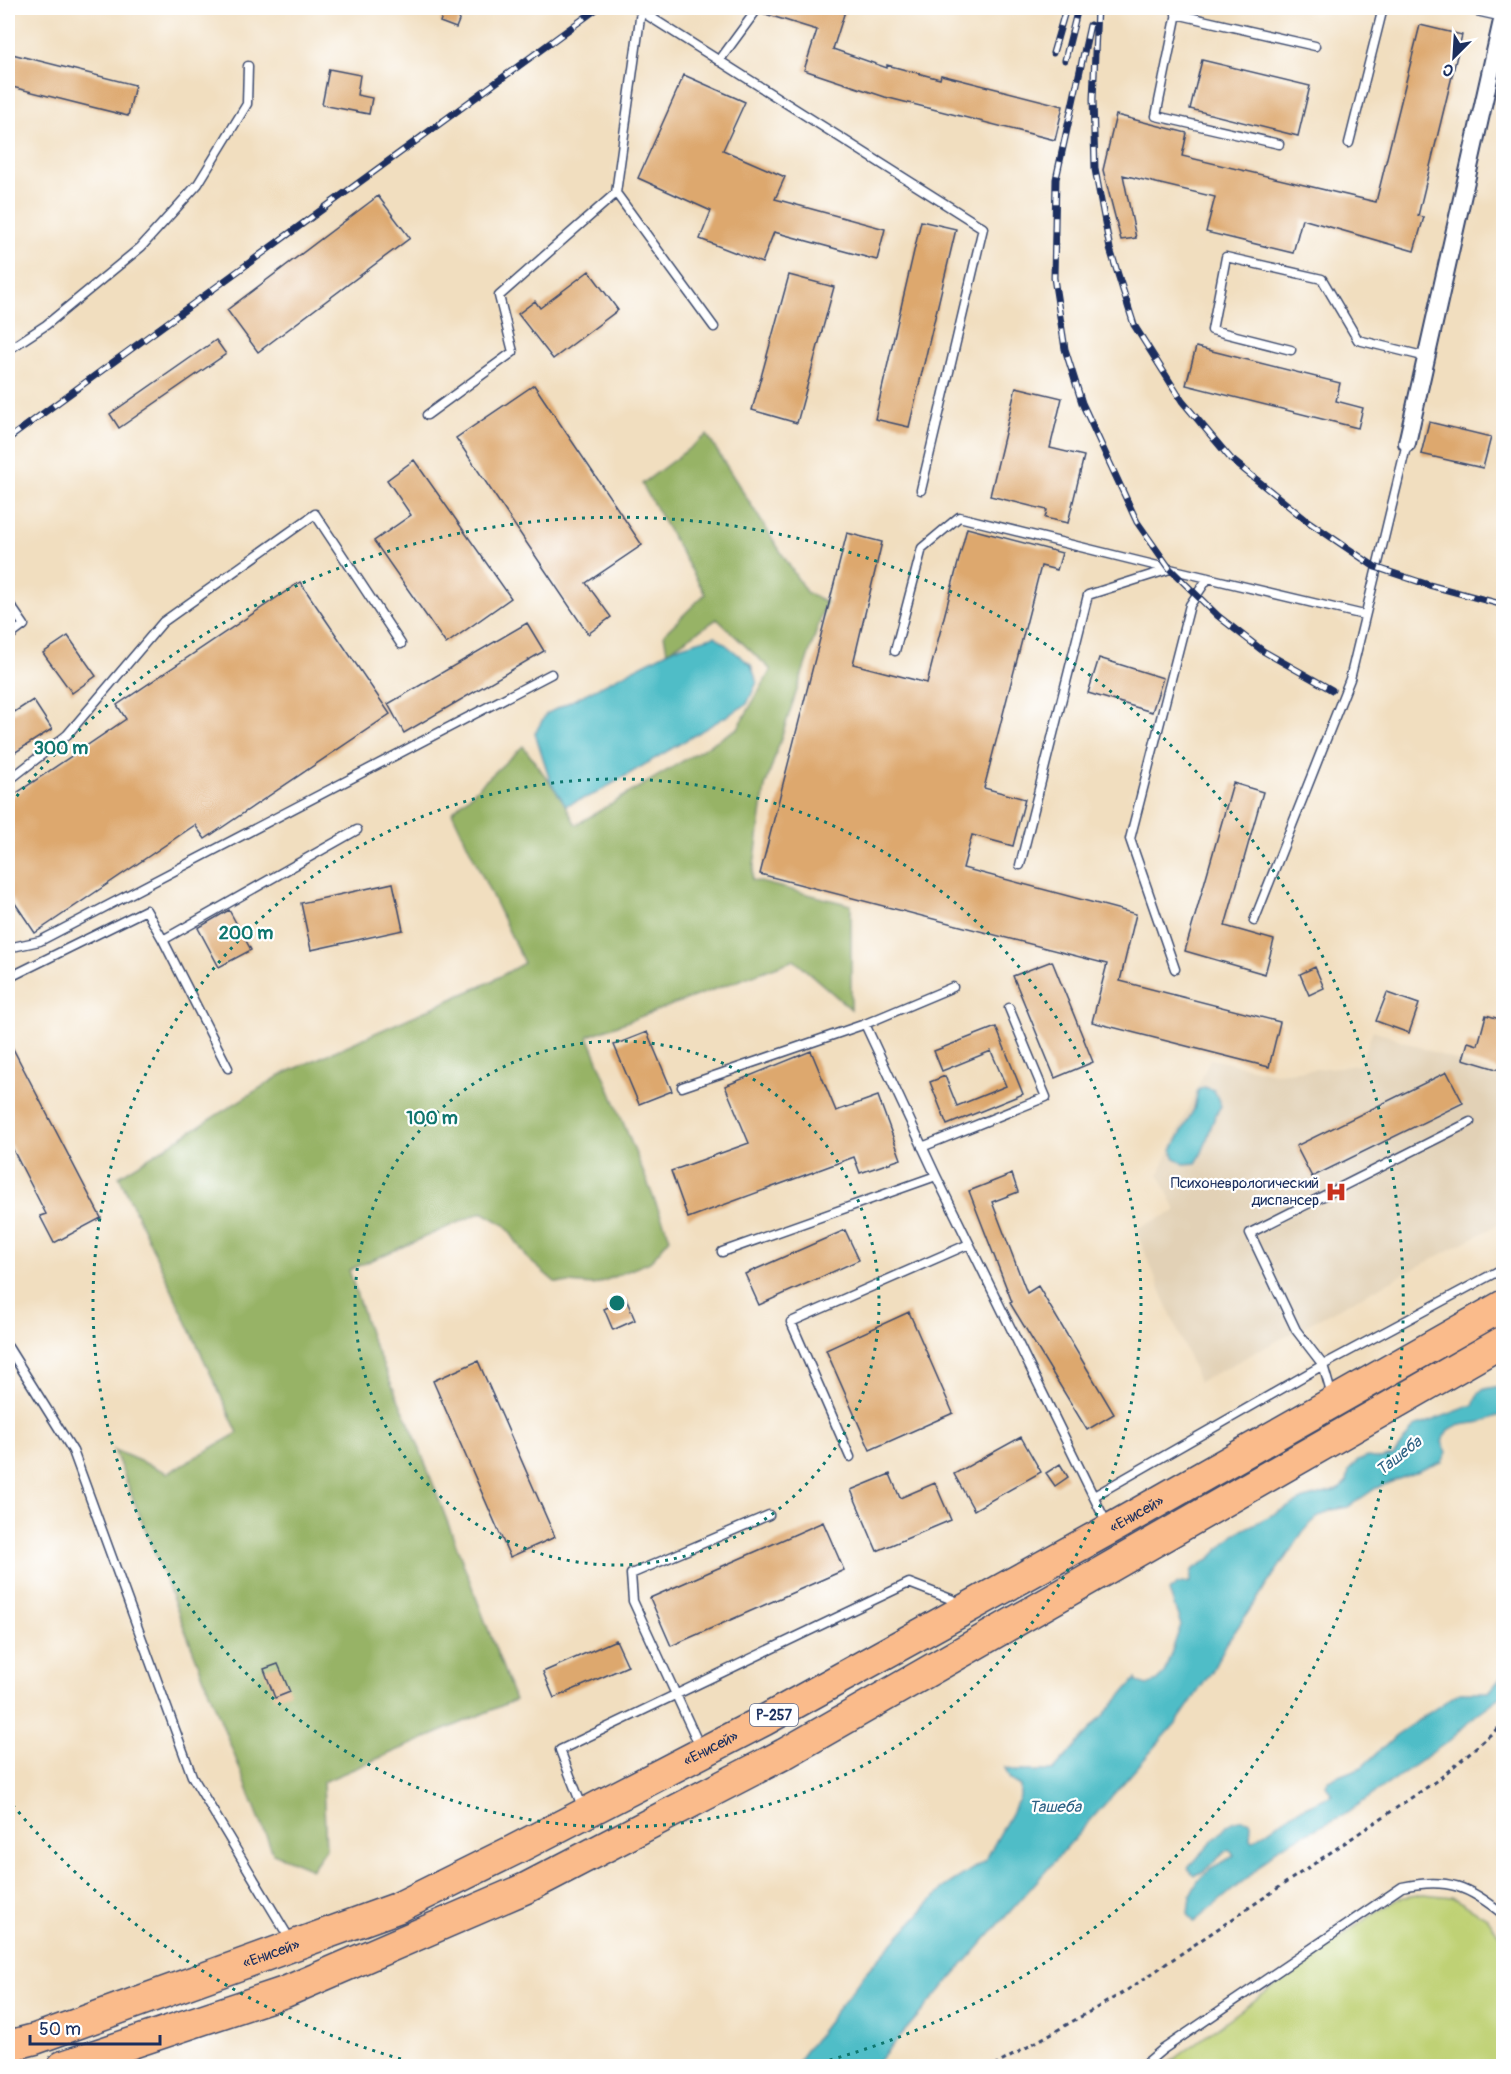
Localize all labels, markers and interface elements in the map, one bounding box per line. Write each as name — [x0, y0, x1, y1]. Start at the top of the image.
north arrow — [1424, 27, 1484, 87]
text: С — [1440, 59, 1457, 81]
text: 300 m — [34, 737, 88, 760]
text: 200 m — [219, 922, 273, 945]
text: 100 m — [406, 1107, 458, 1130]
place label: Психоневрологический диспансер — [1171, 1174, 1319, 1210]
hospital icon: Психоневрологический диспансер — [1324, 1180, 1348, 1204]
centre of rings — [607, 1293, 627, 1313]
water label: Ташеба — [1372, 1431, 1427, 1480]
street label: «Енисей» — [1106, 1491, 1167, 1537]
road number: Р-257 — [750, 1704, 798, 1726]
street label: «Енисей» — [680, 1726, 742, 1770]
water label: Ташеба — [1029, 1797, 1083, 1817]
street label: «Енисей» — [240, 1934, 303, 1973]
scale bar — [30, 2008, 160, 2046]
text: 50 m — [39, 2018, 81, 2041]

